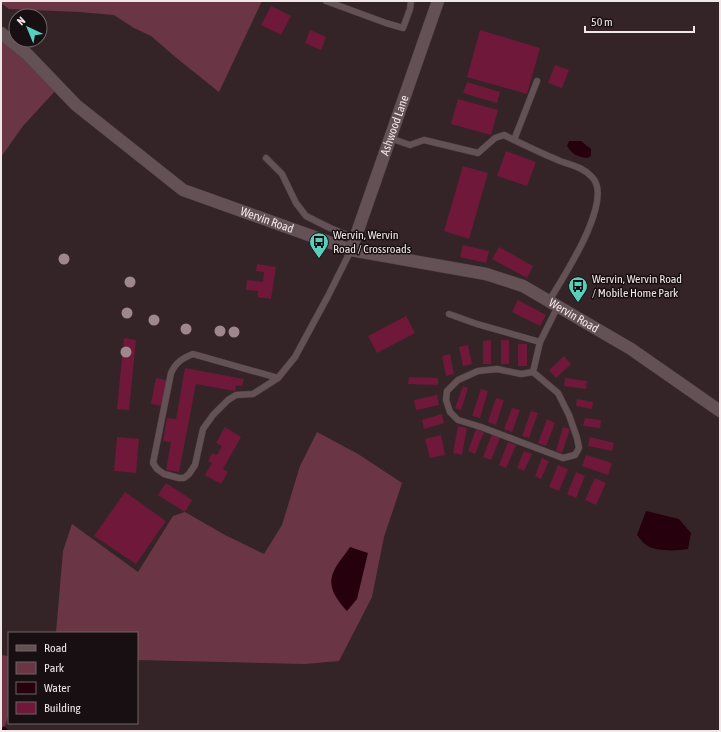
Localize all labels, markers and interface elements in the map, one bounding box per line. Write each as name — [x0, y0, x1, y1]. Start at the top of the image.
north arrow — [8, 8, 48, 48]
scale bar — [585, 8, 694, 34]
text: N — [15, 14, 28, 27]
text: 50 m — [591, 15, 613, 29]
street label: Ashwood Lane — [378, 93, 412, 158]
street label: Wervin Road — [239, 204, 295, 236]
place label: Wervin, Wervin Road / Crossroads — [333, 228, 411, 256]
bus stop icon: Wervin, Wervin Road / Crossroads — [308, 231, 330, 259]
place label: Wervin, Wervin Road / Mobile Home Park — [592, 272, 682, 300]
bus stop icon: Wervin, Wervin Road / Mobile Home Park — [567, 275, 589, 303]
street label: Wervin Road — [546, 296, 601, 336]
legend — [8, 632, 138, 724]
text: Road — [44, 641, 67, 655]
text: Park — [44, 661, 65, 675]
text: Water — [44, 681, 71, 695]
text: Building — [44, 701, 82, 715]

